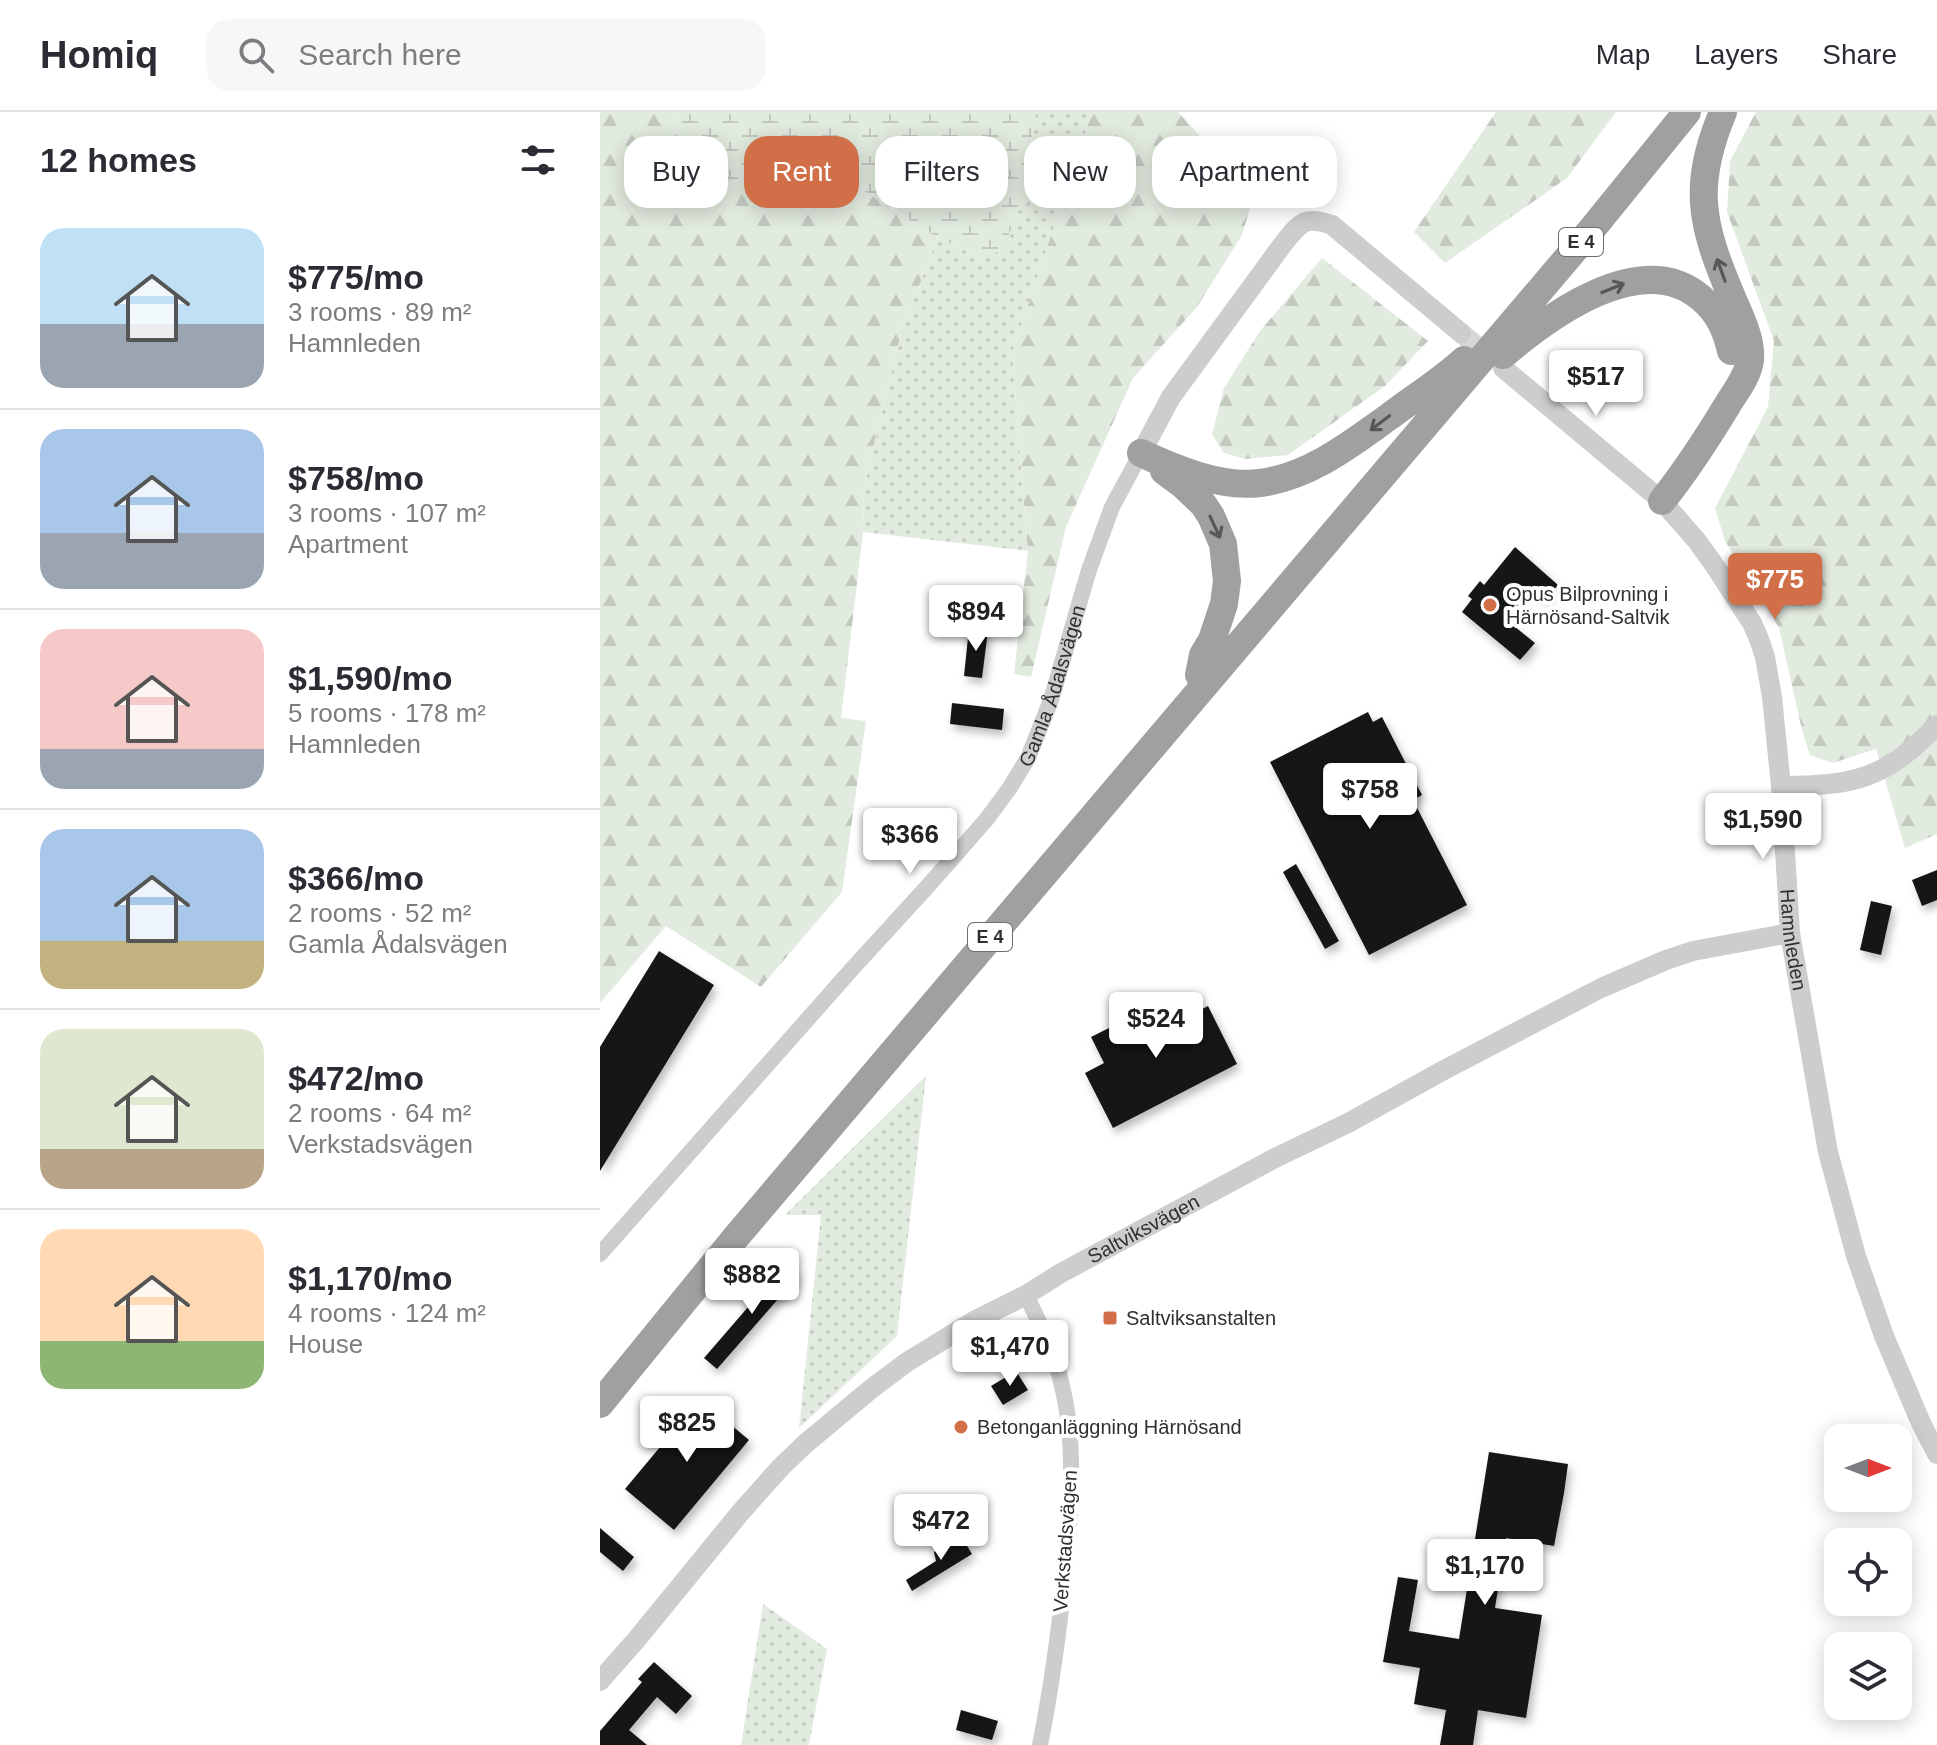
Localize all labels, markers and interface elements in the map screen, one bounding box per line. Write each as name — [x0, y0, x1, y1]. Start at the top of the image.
search box — [206, 19, 766, 91]
icon: search — [234, 33, 278, 77]
text: Homiq — [40, 34, 158, 76]
text: Search here — [298, 38, 462, 71]
text: Map — [1596, 39, 1650, 70]
text: Layers — [1694, 39, 1778, 70]
text: Share — [1822, 39, 1897, 70]
chip: Buy — [624, 136, 728, 208]
chip: Rent — [744, 136, 859, 208]
chip: Filters — [875, 136, 1008, 208]
chip: New — [1024, 136, 1136, 208]
chip: Apartment — [1152, 136, 1337, 208]
icon: filters — [516, 138, 560, 182]
text: 12 homes — [40, 141, 197, 179]
road number: E 4 — [1559, 228, 1603, 256]
text: $775/mo — [288, 258, 424, 296]
one-way arrow — [1713, 258, 1727, 283]
icon: home — [104, 260, 200, 356]
one-way arrow — [1600, 279, 1625, 294]
text: 3 rooms · 89 m² — [288, 297, 472, 327]
text: Hamnleden — [288, 328, 421, 358]
pin: $517 — [1549, 350, 1643, 418]
text: $517 — [1567, 361, 1625, 391]
one-way arrow — [1370, 415, 1392, 431]
text: $758/mo — [288, 459, 424, 497]
icon: home — [104, 461, 200, 557]
text: 3 rooms · 107 m² — [288, 498, 486, 528]
one-way arrow — [1208, 514, 1223, 538]
text: Apartment — [288, 529, 408, 559]
pin: $775 — [1728, 553, 1822, 621]
text: $775 — [1746, 564, 1804, 594]
place label: Opus Bilprovning i Härnösand-Saltvik — [1506, 583, 1670, 628]
pin: $894 — [929, 585, 1023, 653]
text: $894 — [947, 596, 1005, 626]
marker: Opus Bilprovning i Härnösand-Saltvik — [1481, 596, 1499, 614]
street label: Gamla Ådalsvägen — [1014, 603, 1089, 771]
text: $1,590/mo — [288, 659, 452, 697]
icon: home — [104, 661, 200, 757]
text: 5 rooms · 178 m² — [288, 698, 486, 728]
text: Hamnleden — [288, 729, 421, 759]
pin: $758 — [1323, 763, 1417, 831]
text: $758 — [1341, 774, 1399, 804]
pin: $1,590 — [1698, 793, 1828, 861]
text: $1,590 — [1723, 804, 1803, 834]
pin: $366 — [863, 808, 957, 876]
text: $366 — [881, 819, 939, 849]
text: $366/mo — [288, 859, 424, 897]
icon: home — [104, 861, 200, 957]
street label: Hamnleden — [1776, 888, 1811, 992]
text: 2 rooms · 52 m² — [288, 898, 472, 928]
road number: E 4 — [968, 923, 1012, 951]
text: Gamla Ådalsvägen — [288, 929, 508, 959]
pin: $524 — [1109, 992, 1203, 1060]
text: $524 — [1127, 1003, 1185, 1033]
text: $472/mo — [288, 1059, 424, 1097]
icon: home — [104, 1061, 200, 1157]
text: 2 rooms · 64 m² — [288, 1098, 472, 1128]
text: Verkstadsvägen — [288, 1129, 473, 1159]
street label: Saltviksvägen — [1084, 1190, 1203, 1268]
pin: $882 — [705, 1248, 799, 1316]
text: $1,170/mo — [288, 1259, 452, 1297]
text: $882 — [723, 1259, 781, 1289]
icon: home — [104, 1261, 200, 1357]
text: 4 rooms · 124 m² — [288, 1298, 486, 1328]
place label: Saltviksanstalten — [1126, 1307, 1276, 1329]
marker: Saltviksanstalten — [1101, 1309, 1119, 1327]
pin: $1,470 — [945, 1320, 1075, 1388]
text: House — [288, 1329, 363, 1359]
text: $1,470 — [970, 1331, 1050, 1361]
pin: $825 — [640, 1396, 734, 1464]
text: $825 — [658, 1407, 716, 1437]
place label: Betonganläggning Härnösand — [977, 1416, 1242, 1438]
marker: Betonganläggning Härnösand — [952, 1418, 970, 1436]
north arrow — [1824, 1424, 1912, 1512]
map controls — [1824, 1424, 1912, 1720]
street label: Verkstadsvägen — [1049, 1469, 1081, 1613]
pin: $472 — [894, 1494, 988, 1562]
text: $472 — [912, 1505, 970, 1535]
button: locate — [1824, 1528, 1912, 1616]
pin: $1,170 — [1420, 1539, 1550, 1607]
text: $1,170 — [1445, 1550, 1525, 1580]
button: layers — [1824, 1632, 1912, 1720]

